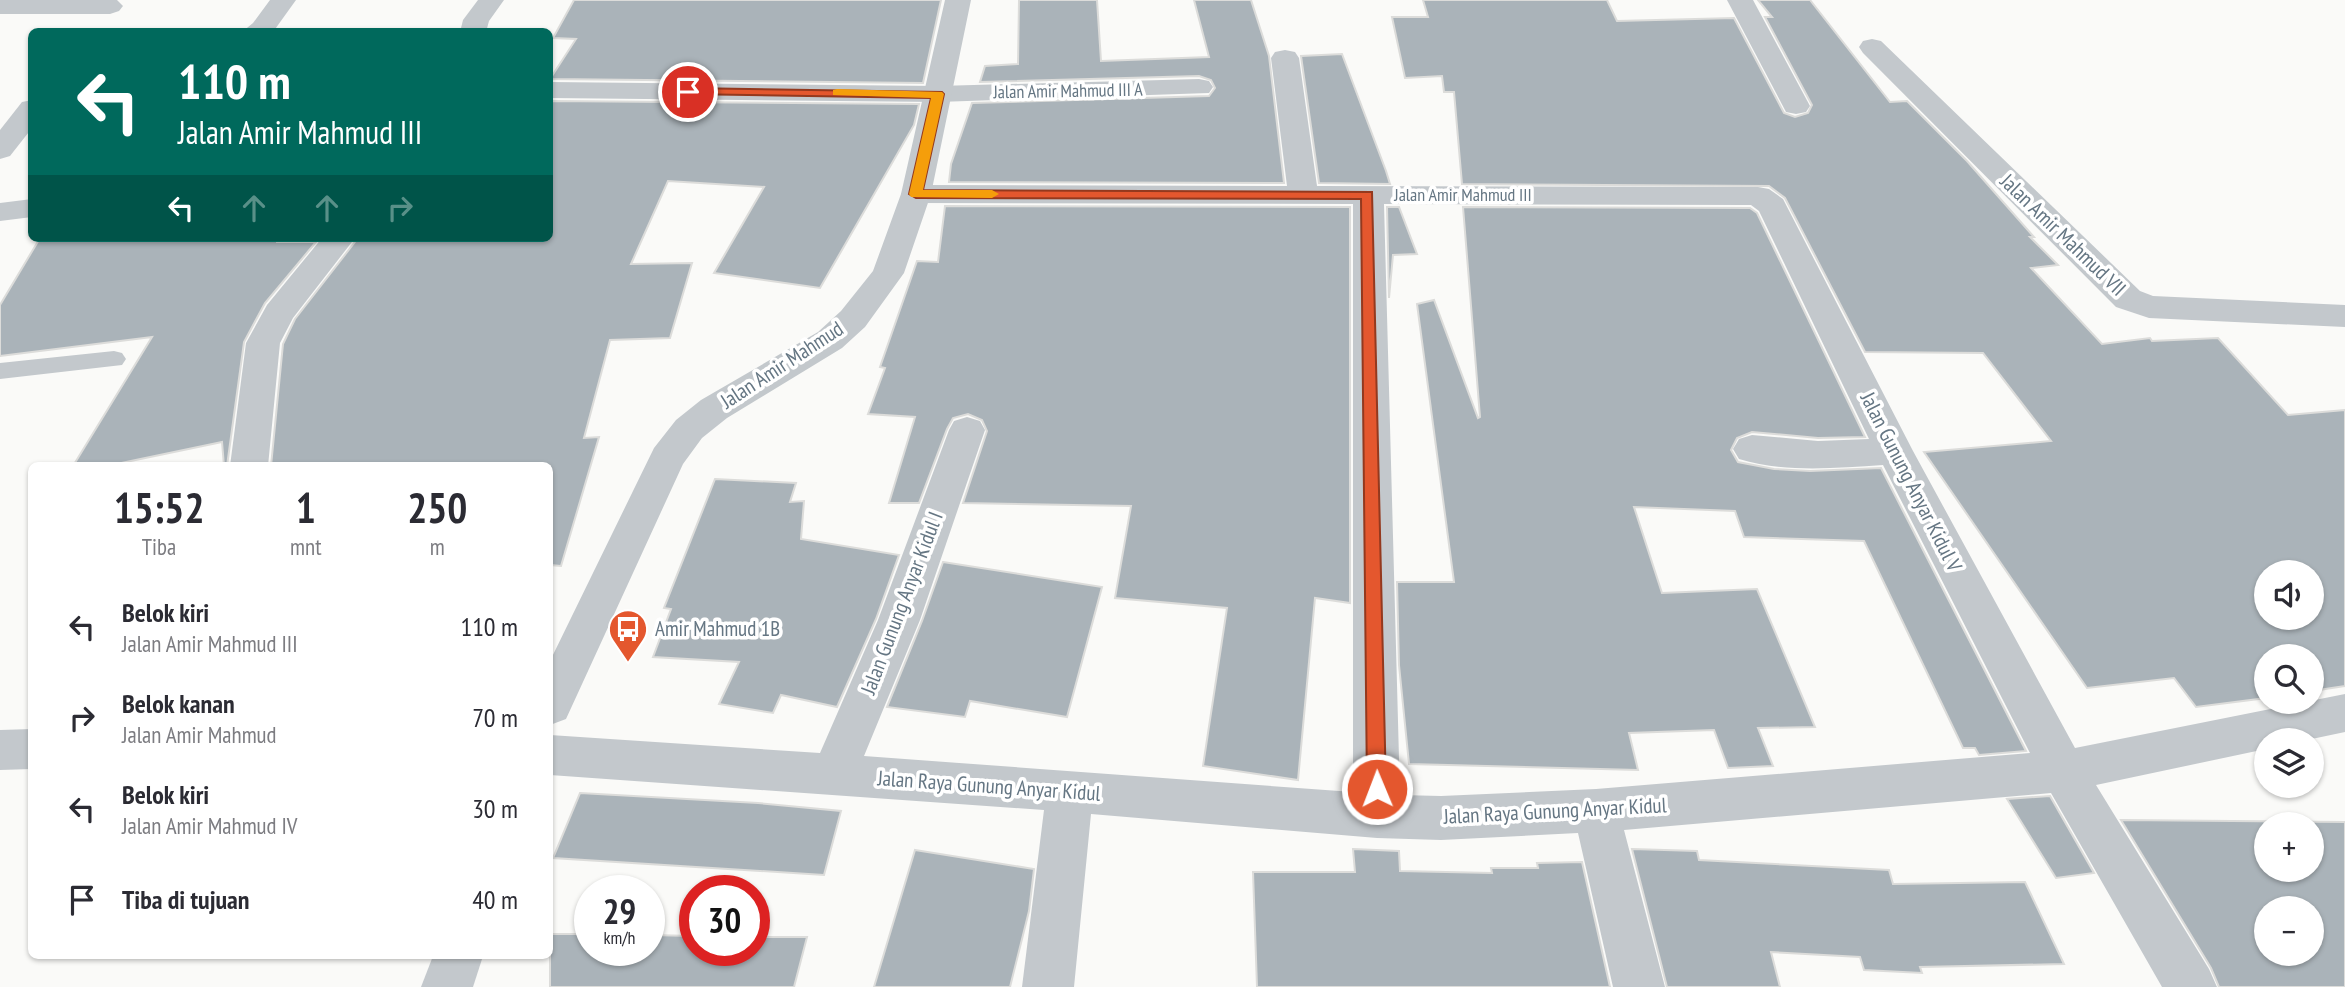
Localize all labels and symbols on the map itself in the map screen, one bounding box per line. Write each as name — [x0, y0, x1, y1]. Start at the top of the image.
pin — [658, 62, 718, 122]
street label: Jalan Amir Mahmud III A — [992, 78, 1143, 103]
street label: Jalan Amir Mahmud VII — [1994, 167, 2132, 302]
street label: Jalan Amir Mahmud III — [1393, 183, 1532, 206]
street label: Jalan Amir Mahmud — [714, 315, 848, 415]
street label: Jalan Gunung Anyar Kidul V — [1854, 387, 1968, 576]
street label: Jalan Gunung Anyar Kidul I — [854, 508, 949, 699]
bus stop icon: Amir Mahmud 1B — [607, 608, 649, 663]
place label: Amir Mahmud 1B — [655, 615, 780, 642]
position arrow — [1340, 752, 1414, 826]
street label: Jalan Raya Gunung Anyar Kidul — [876, 764, 1101, 807]
street label: Jalan Raya Gunung Anyar Kidul — [1442, 791, 1667, 830]
speed limit sign: 30 — [679, 875, 770, 966]

